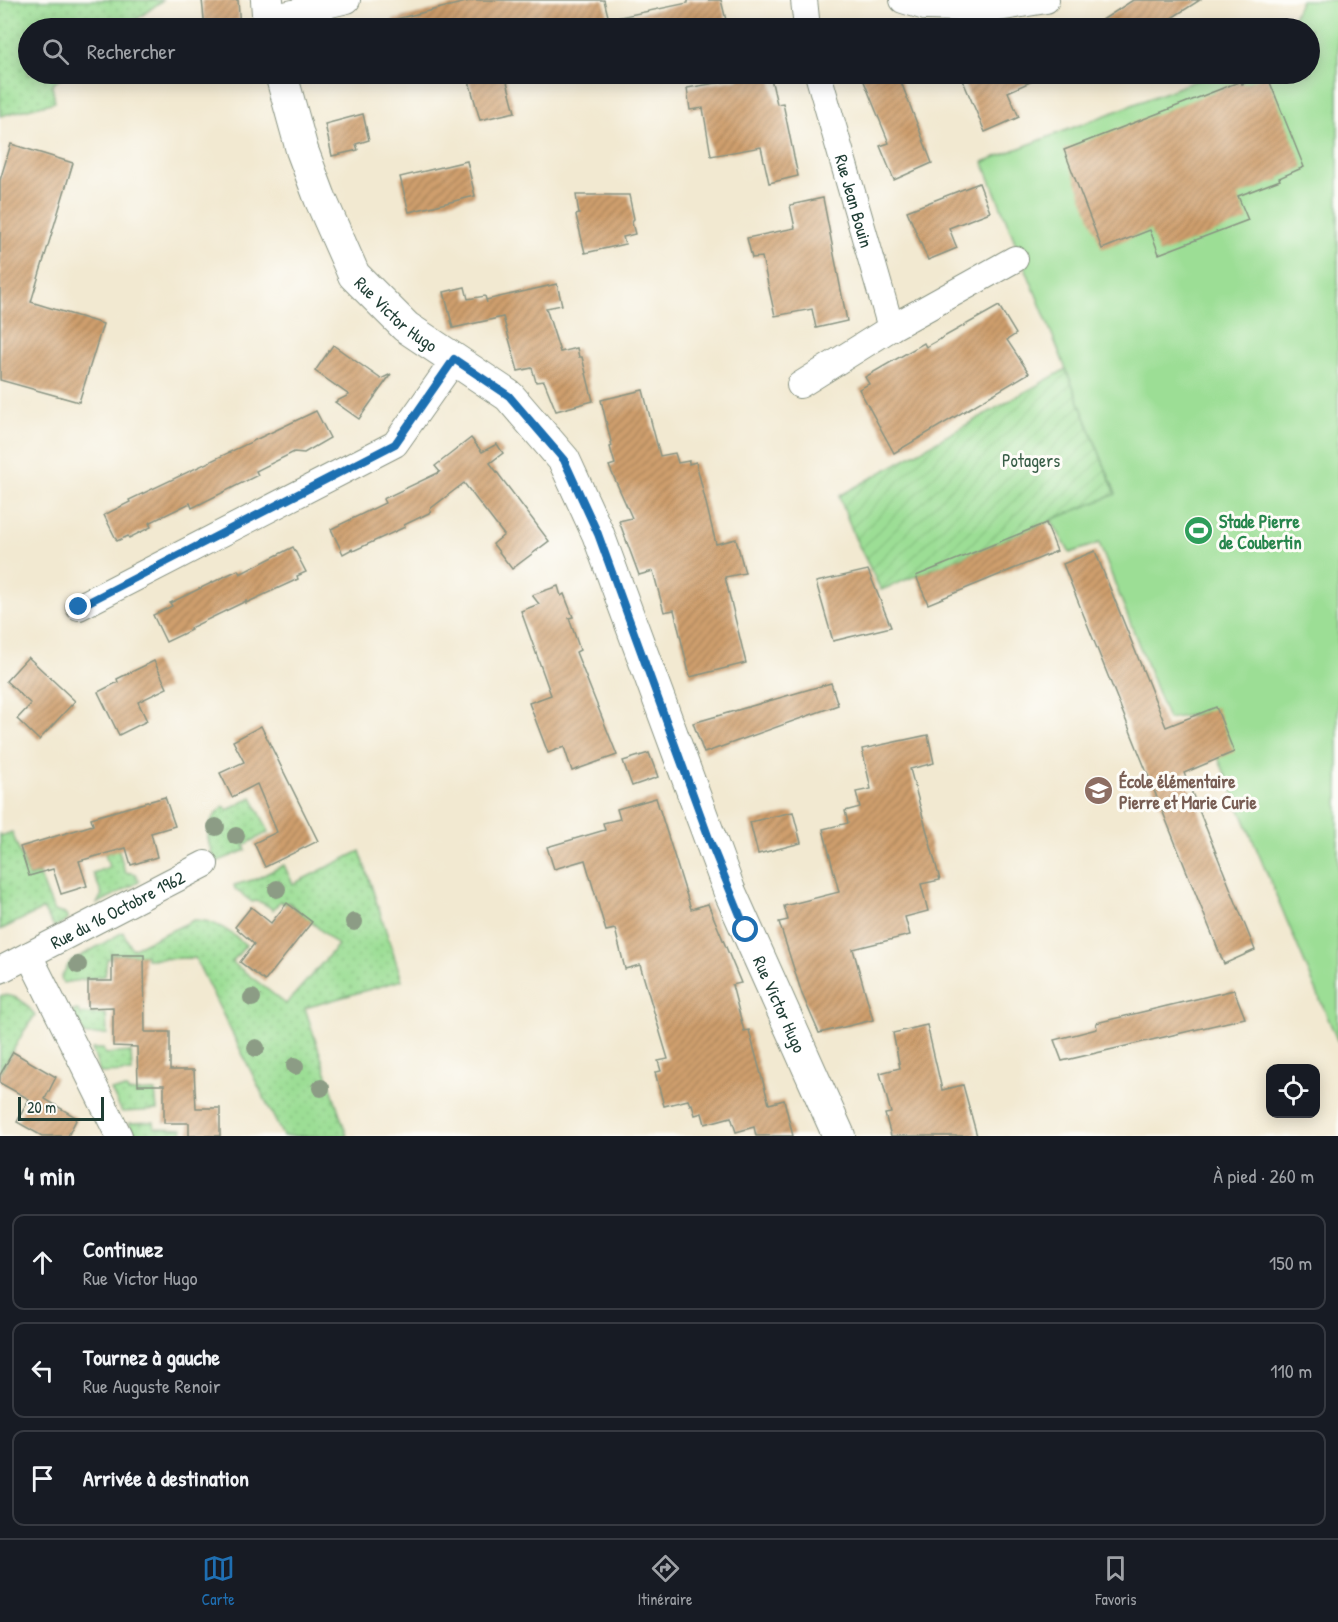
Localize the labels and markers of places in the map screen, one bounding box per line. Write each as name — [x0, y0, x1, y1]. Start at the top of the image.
place label: Stade Pierre de Coubertin — [1219, 509, 1302, 555]
sports icon: Stade Pierre de Coubertin — [1182, 515, 1214, 547]
place label: École élémentaire Pierre et Marie Curie — [1119, 769, 1258, 815]
school or university icon: École élémentaire Pierre et Marie Curie — [1082, 775, 1114, 807]

